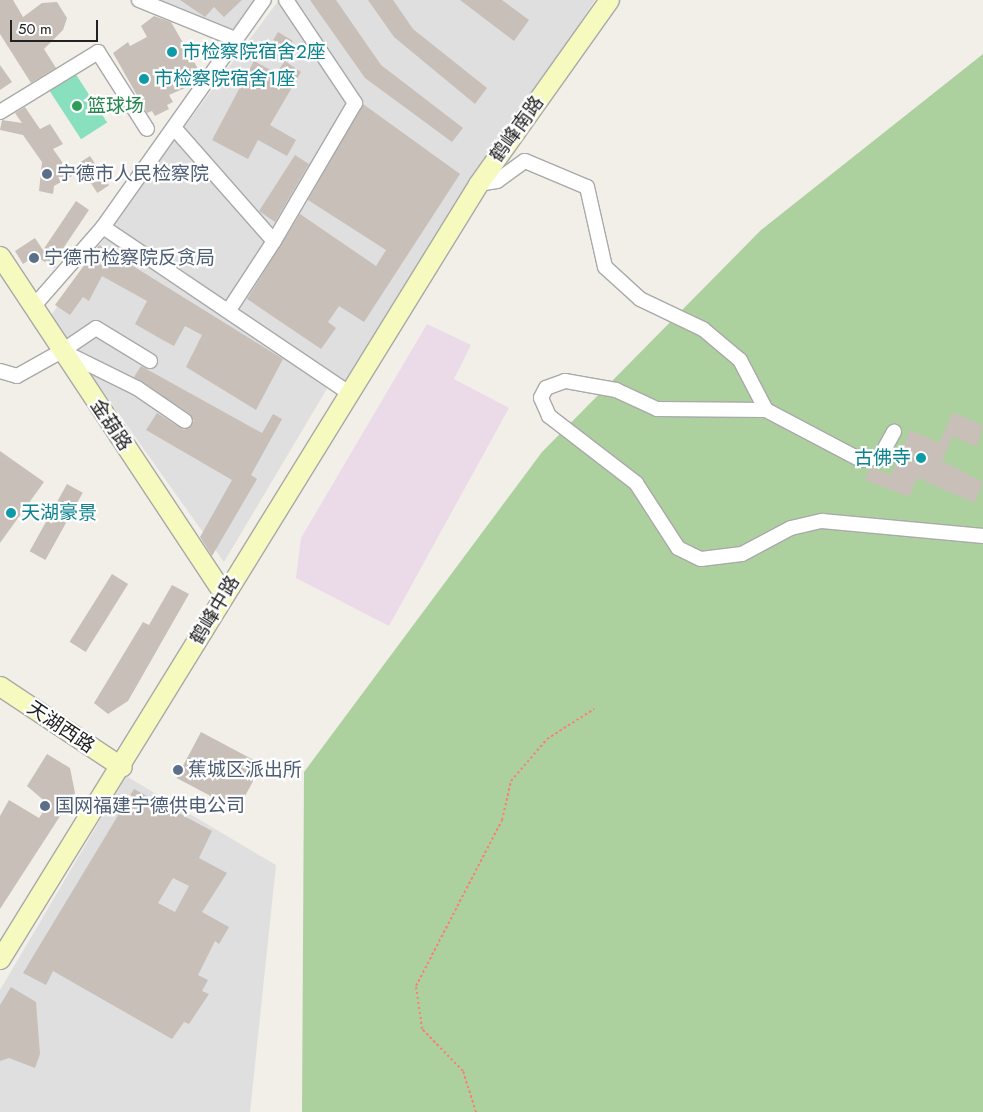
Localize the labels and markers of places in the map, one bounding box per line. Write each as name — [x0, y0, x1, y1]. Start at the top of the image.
place label: 市检察院宿舍2座 — [182, 41, 326, 63]
marker: 市检察院宿舍2座 — [166, 46, 178, 58]
place label: 市检察院宿舍1座 — [154, 68, 296, 90]
marker: 市检察院宿舍1座 — [138, 73, 150, 85]
place label: 篮球场 — [87, 95, 144, 117]
marker: 篮球场 — [71, 100, 83, 112]
place label: 宁德市人民检察院 — [57, 163, 209, 185]
marker: 宁德市人民检察院 — [41, 168, 53, 180]
place label: 宁德市检察院反贪局 — [44, 247, 215, 269]
marker: 宁德市检察院反贪局 — [28, 252, 40, 264]
place label: 古佛寺 — [854, 447, 911, 469]
marker: 古佛寺 — [915, 452, 927, 464]
place label: 天湖豪景 — [21, 502, 97, 524]
marker: 天湖豪景 — [5, 507, 17, 519]
place label: 蕉城区派出所 — [188, 759, 302, 781]
marker: 蕉城区派出所 — [172, 764, 184, 776]
place label: 国网福建宁德供电公司 — [55, 795, 245, 817]
marker: 国网福建宁德供电公司 — [39, 800, 51, 812]

